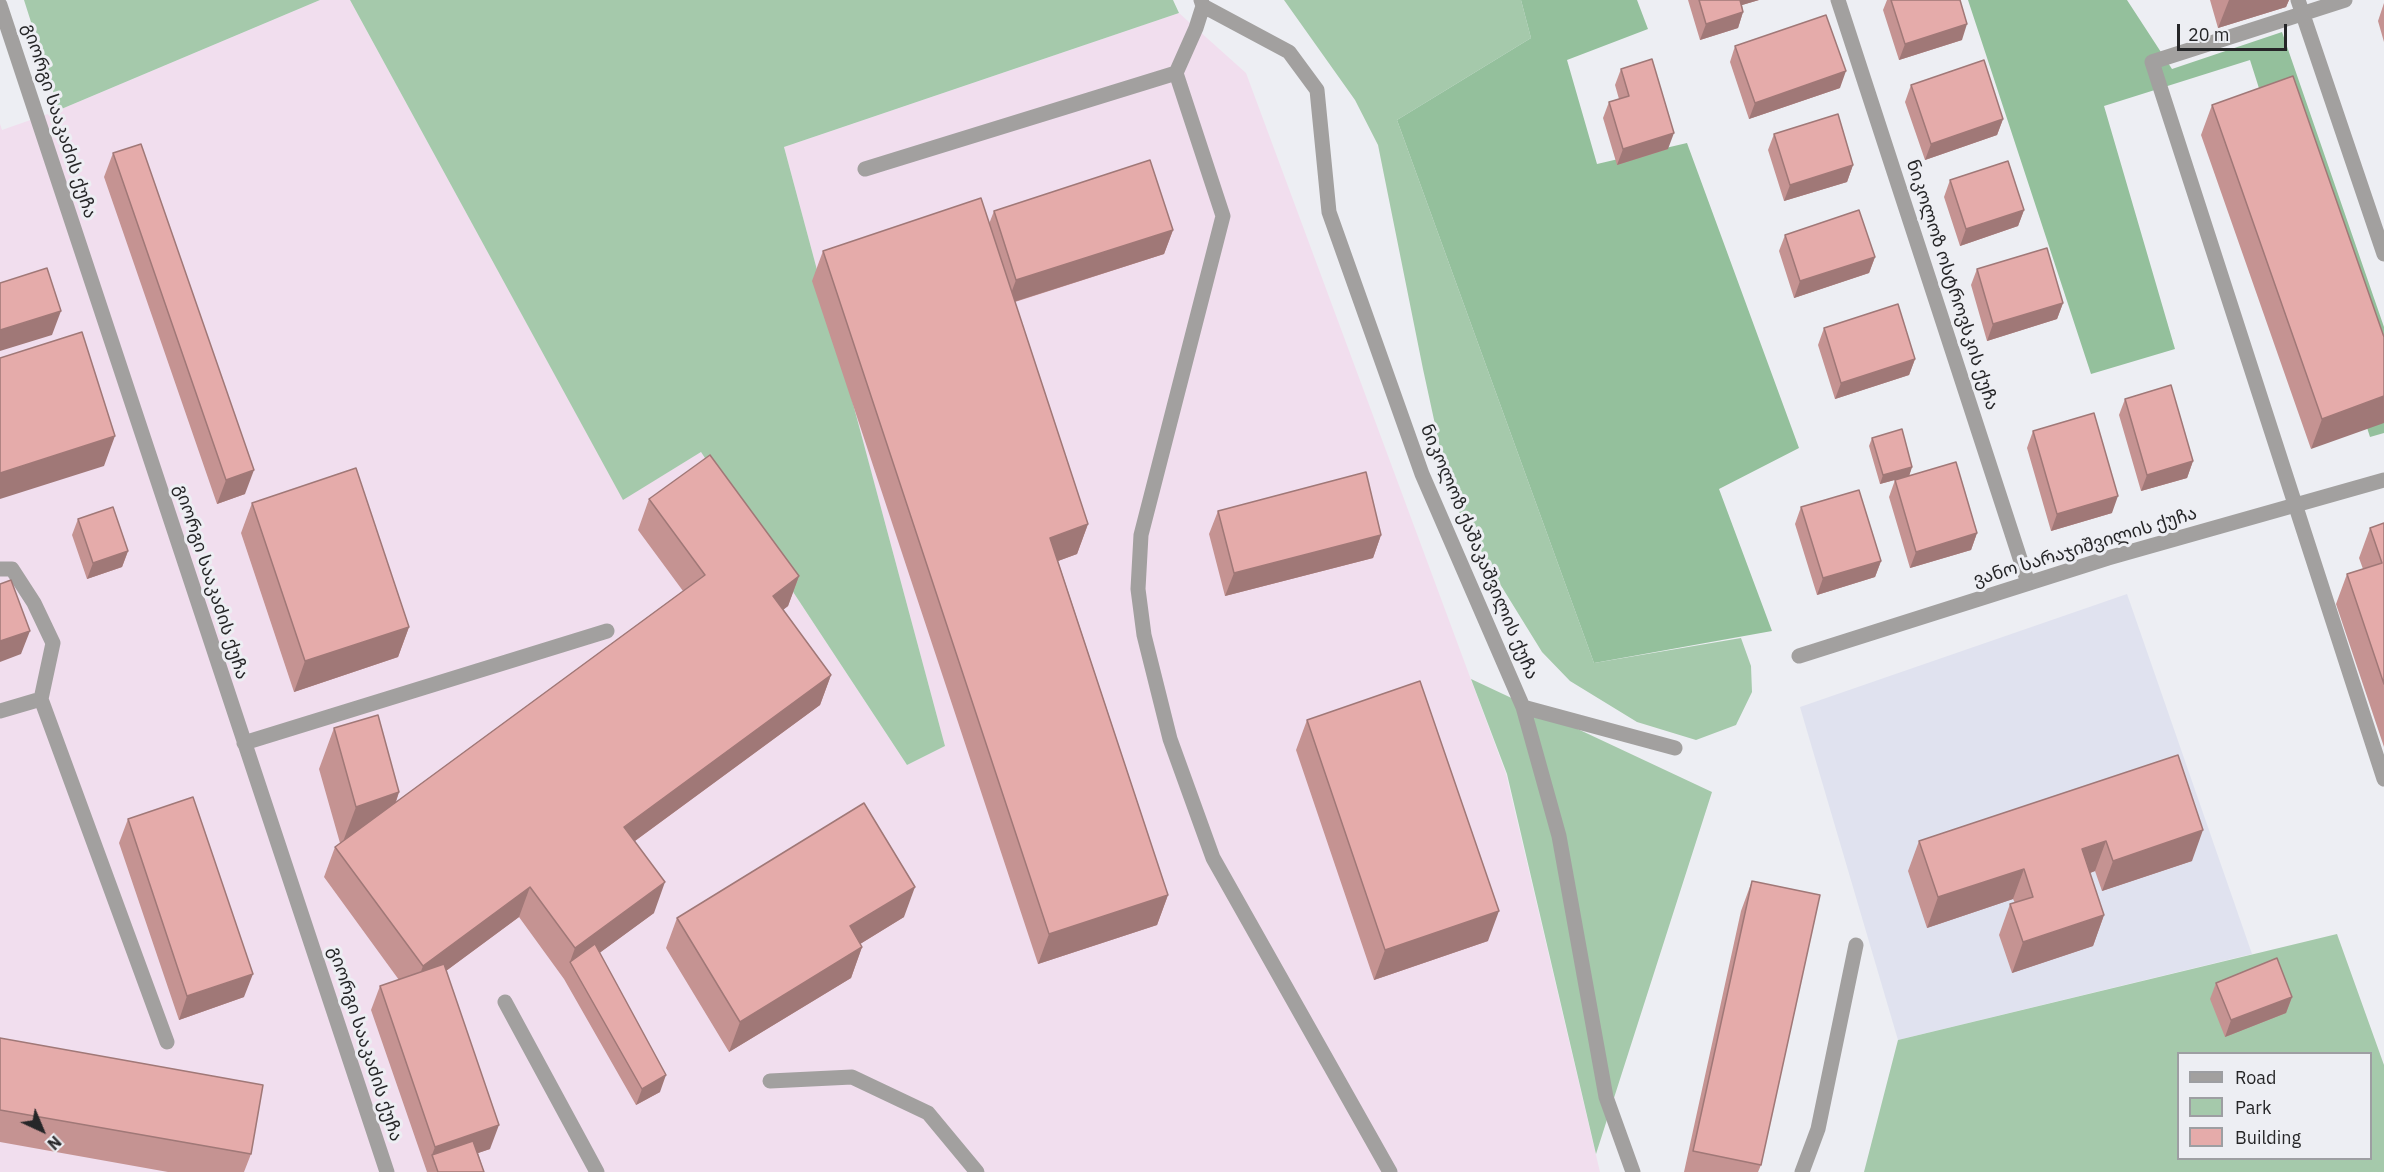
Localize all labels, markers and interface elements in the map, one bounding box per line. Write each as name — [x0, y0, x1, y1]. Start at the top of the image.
scale bar — [2180, 12, 2290, 50]
street label: გიორგი სააკაძის ქუჩა — [17, 21, 101, 221]
text: 20 m — [2188, 23, 2230, 46]
street label: ნიკოლოზ ოსტროვსკის ქუჩა — [1901, 157, 2003, 413]
street label: ნიკოლოზ ქაშაკაშვილის ქუჩა — [1415, 421, 1543, 683]
street label: გიორგი სააკაძის ქუჩა — [169, 482, 253, 682]
street label: ვანო სარაჯიშვილის ქუჩა — [1970, 503, 2200, 591]
street label: გიორგი სააკაძის ქუჩა — [323, 944, 407, 1144]
legend — [2177, 1052, 2372, 1160]
text: Road — [2235, 1066, 2276, 1089]
text: Park — [2235, 1096, 2271, 1119]
north arrow — [12, 1100, 72, 1160]
text: Building — [2235, 1126, 2301, 1149]
text: N — [43, 1132, 66, 1154]

